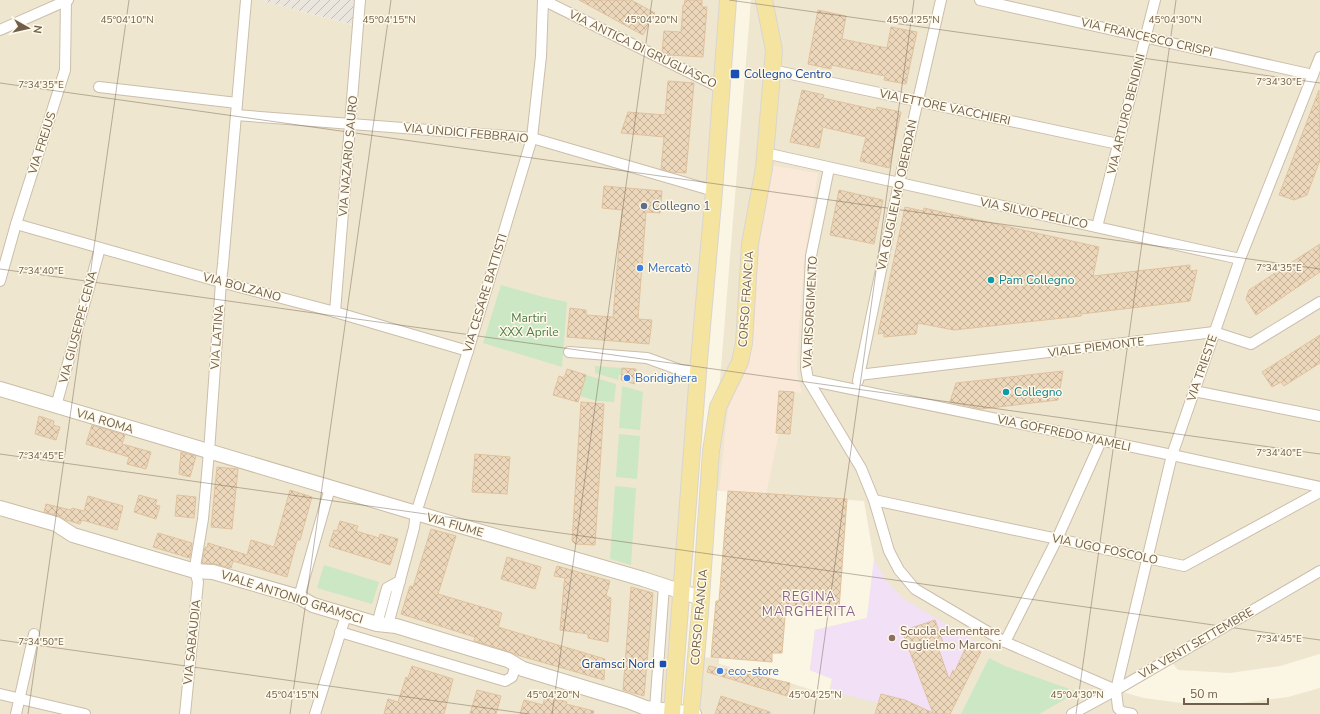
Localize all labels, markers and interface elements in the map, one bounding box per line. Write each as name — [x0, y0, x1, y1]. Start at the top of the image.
street label: VIA ANTICA DI GRUGLIASCO — [565, 6, 720, 92]
north arrow — [8, 8, 48, 48]
text: 45°04'10"N — [100, 13, 154, 27]
text: 45°04'15"N — [362, 13, 416, 27]
text: 45°04'20"N — [624, 13, 678, 27]
text: 45°04'25"N — [886, 13, 940, 27]
text: 45°04'30"N — [1148, 13, 1202, 27]
street label: VIA FRANCESCO CRISPI — [1078, 14, 1215, 60]
text: N — [29, 24, 45, 34]
street label: VIA ARTURO BENDINI — [1103, 52, 1149, 177]
place label: Collegno Centro — [744, 66, 832, 82]
marker: Collegno Centro — [729, 68, 741, 80]
text: 7°34'30"E — [1256, 75, 1302, 89]
text: 7°34'35"E — [18, 78, 64, 92]
street label: VIA ETTORE VACCHIERI — [877, 85, 1012, 129]
street label: VIA NAZARIO SAURO — [335, 95, 361, 218]
street label: VIA FREJUS — [24, 110, 60, 177]
street label: VIA GUGLIELMO OBERDAN — [873, 118, 921, 273]
street label: VIA UNDICI FEBBRAIO — [402, 119, 529, 146]
street label: VIA SILVIO PELLICO — [977, 193, 1090, 232]
place label: Collegno 1 — [652, 198, 711, 214]
marker: Collegno 1 — [639, 201, 649, 211]
street label: VIA CESARE BATTISTI — [459, 232, 511, 355]
street label: CORSO FRANCIA — [735, 250, 757, 348]
street label: VIA RISORGIMENTO — [799, 255, 821, 370]
place label: Mercatò — [648, 260, 692, 276]
text: 7°34'35"E — [1256, 261, 1302, 275]
marker: Mercatò — [635, 263, 645, 273]
text: 7°34'40"E — [18, 264, 64, 278]
street label: VIA GIUSEPPE CENA — [55, 269, 101, 386]
street label: VIA BOLZANO — [200, 269, 283, 305]
place label: Pam Collegno — [999, 272, 1075, 288]
marker: Pam Collegno — [986, 275, 996, 285]
street label: VIA LATINA — [207, 304, 227, 371]
park label: Martiri XXX Aprile — [499, 310, 559, 340]
street label: VIA TRIESTE — [1183, 332, 1221, 405]
street label: VIALE PIEMONTE — [1046, 333, 1145, 361]
place label: Boridighera — [635, 370, 697, 386]
marker: Boridighera — [622, 373, 632, 383]
place label: Collegno — [1014, 384, 1063, 400]
marker: Collegno — [1001, 387, 1011, 397]
street label: VIA ROMA — [73, 404, 136, 437]
street label: VIA GOFFREDO MAMELI — [995, 411, 1132, 455]
text: 7°34'40"E — [1256, 446, 1302, 460]
text: 7°34'45"E — [18, 449, 64, 463]
street label: VIA FIUME — [424, 509, 485, 541]
street label: VIA UGO FOSCOLO — [1049, 530, 1160, 568]
street label: VIALE ANTONIO GRAMSCI — [218, 566, 365, 628]
street label: CORSO FRANCIA — [687, 568, 711, 666]
district label: REGINA MARGHERITA — [762, 588, 856, 621]
street label: VIA SABAUDIA — [179, 598, 204, 686]
street label: VIA VENTI SETTEMBRE — [1135, 604, 1256, 683]
place label: Scuola elementare Guglielmo Marconi — [900, 623, 1001, 653]
text: 7°34'45"E — [1256, 632, 1302, 646]
marker: Scuola elementare Guglielmo Marconi — [887, 633, 897, 643]
text: 7°34'50"E — [18, 635, 64, 649]
place label: Gramsci Nord — [581, 656, 655, 672]
marker: Gramsci Nord — [658, 659, 668, 669]
place label: eco-store — [728, 663, 779, 679]
marker: eco-store — [715, 666, 725, 676]
scale bar — [1184, 680, 1268, 706]
text: 50 m — [1190, 686, 1218, 702]
text: 45°04'15"N — [265, 688, 319, 702]
text: 45°04'20"N — [526, 688, 580, 702]
text: 45°04'25"N — [788, 688, 842, 702]
text: 45°04'30"N — [1050, 688, 1104, 702]

